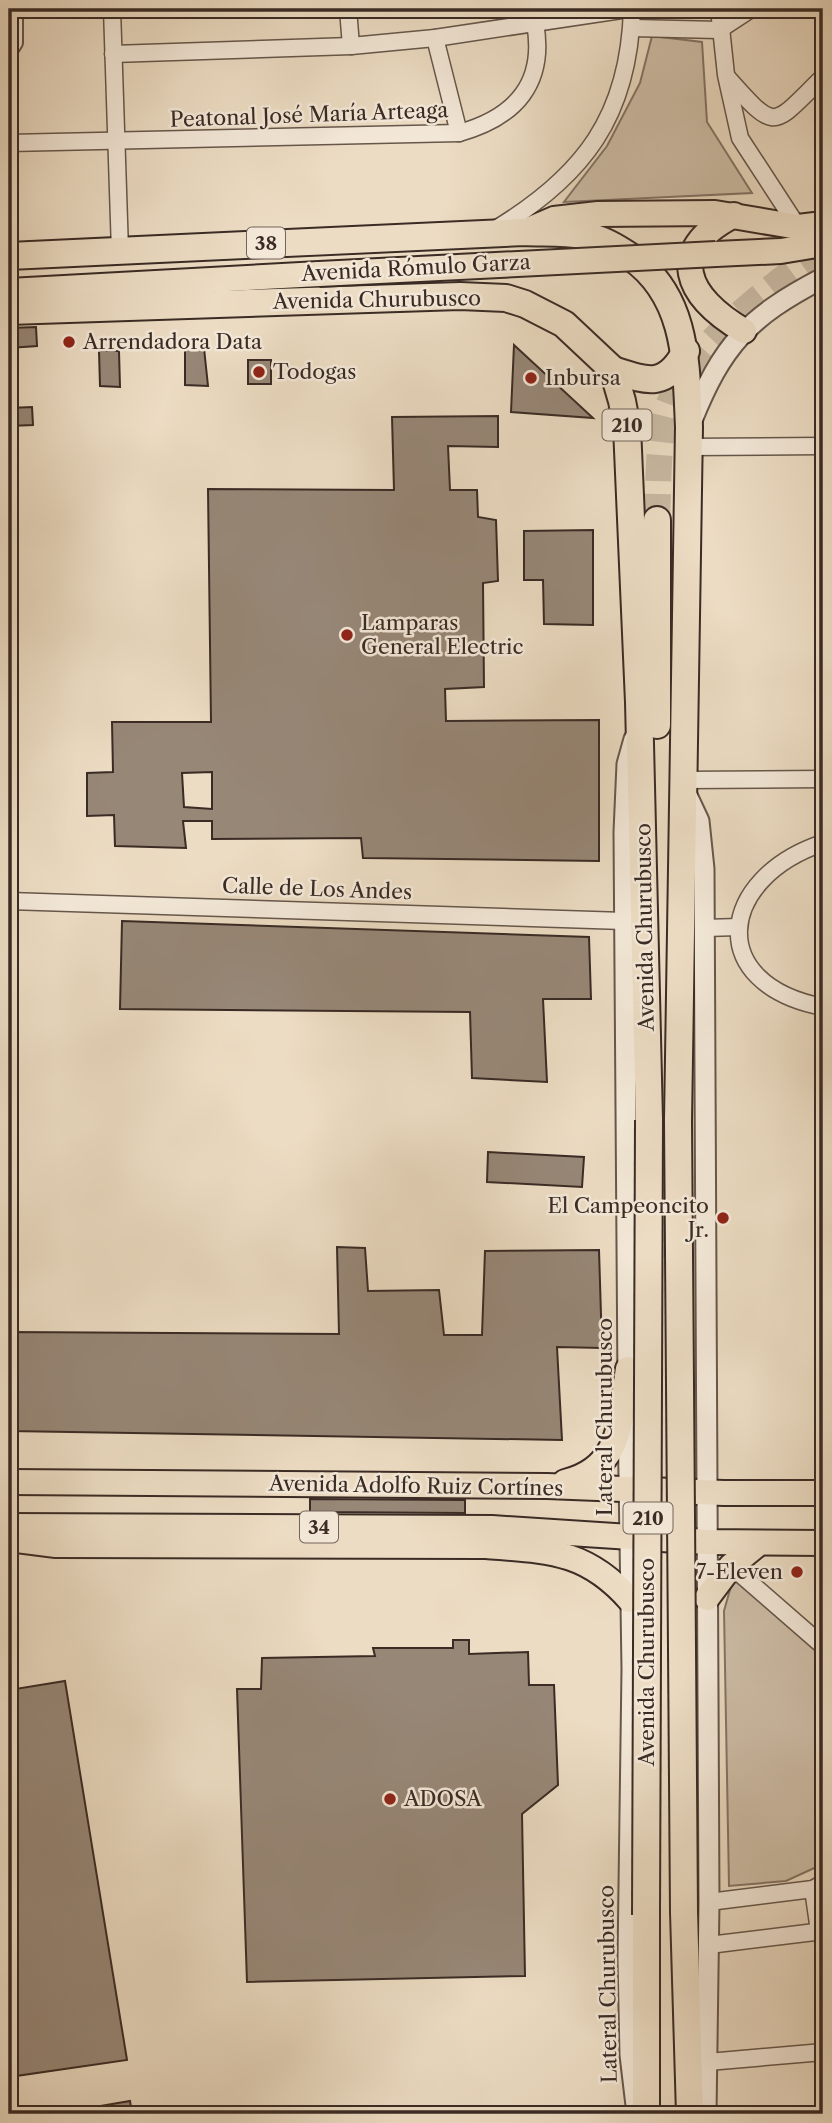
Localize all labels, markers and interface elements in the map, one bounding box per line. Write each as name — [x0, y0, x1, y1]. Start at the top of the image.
street label: Peatonal José María Arteaga — [169, 97, 450, 132]
road number: 38 — [247, 228, 285, 258]
street label: Avenida Rómulo Garza — [300, 249, 532, 286]
street label: Avenida Churubusco — [272, 285, 481, 314]
place label: Arrendadora Data — [82, 329, 263, 354]
marker: Arrendadora Data — [61, 334, 77, 350]
place label: Todogas — [273, 359, 356, 384]
marker: Todogas — [251, 364, 267, 380]
place label: Inbursa — [545, 365, 622, 390]
marker: Inbursa — [523, 370, 539, 386]
road number: 210 — [602, 410, 652, 440]
place label: Lamparas General Electric — [361, 610, 523, 659]
marker: Lamparas General Electric — [339, 627, 355, 643]
street label: Avenida Churubusco — [630, 823, 659, 1032]
street label: Calle de Los Andes — [222, 873, 412, 904]
place label: El Campeoncito Jr. — [547, 1193, 709, 1242]
marker: El Campeoncito Jr. — [715, 1210, 731, 1226]
street label: Lateral Churubusco — [592, 1318, 617, 1516]
street label: Avenida Adolfo Ruiz Cortínes — [268, 1470, 563, 1501]
road number: 210 — [624, 1502, 672, 1534]
road number: 34 — [300, 1512, 338, 1542]
street label: Avenida Churubusco — [634, 1558, 659, 1767]
place label: 7-Eleven — [696, 1559, 783, 1584]
marker: 7-Eleven — [789, 1564, 805, 1580]
place label: ADOSA — [403, 1786, 482, 1811]
marker: ADOSA — [382, 1791, 398, 1807]
street label: Lateral Churubusco — [593, 1885, 622, 2083]

